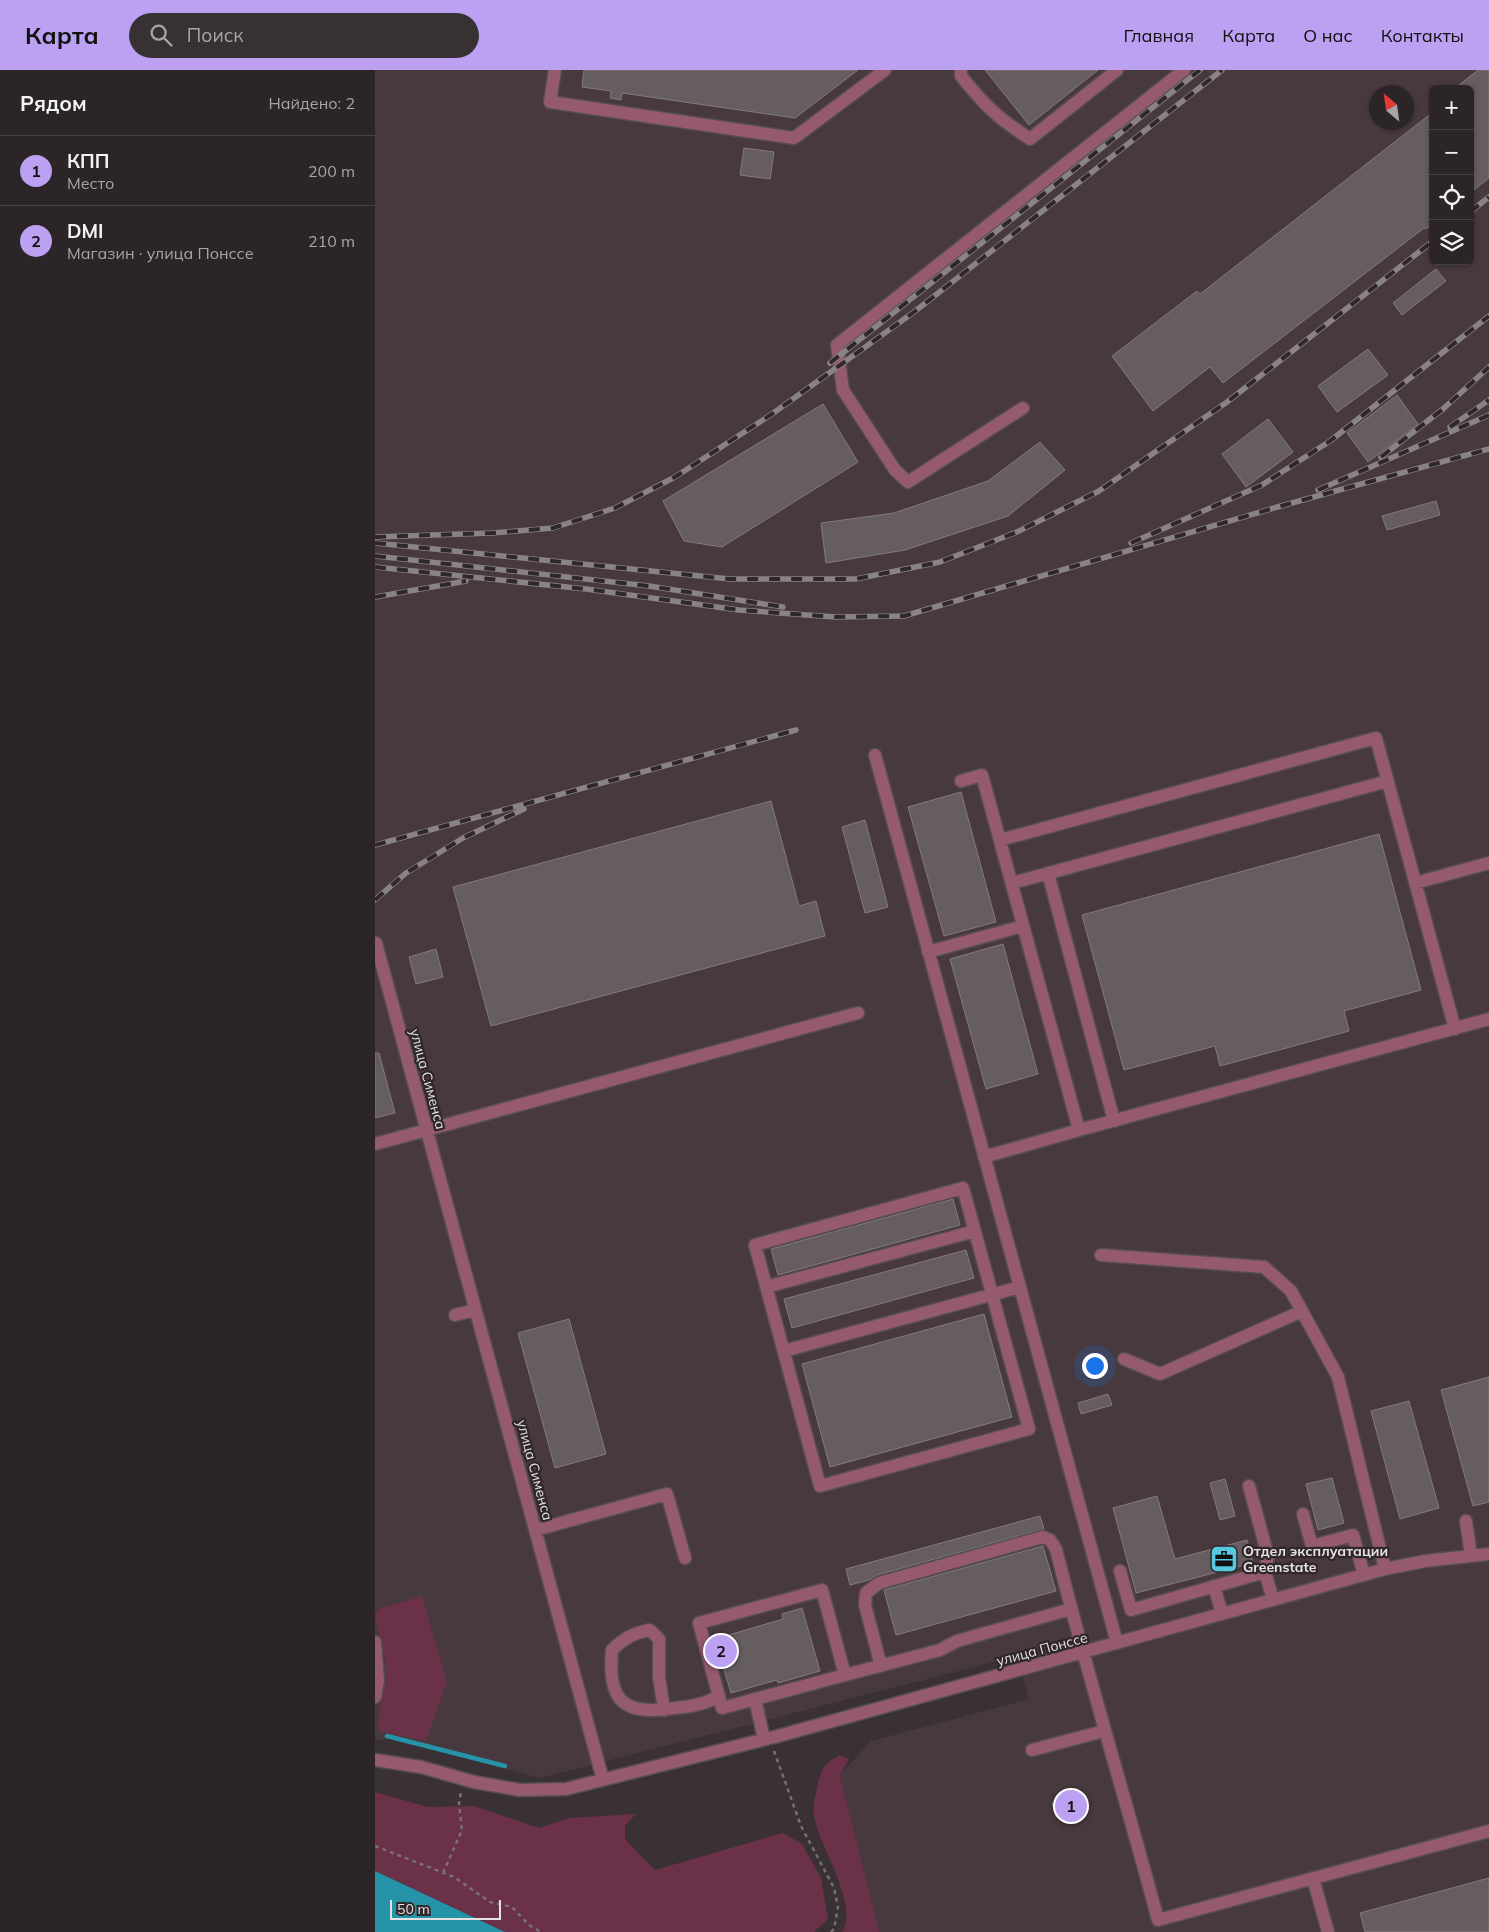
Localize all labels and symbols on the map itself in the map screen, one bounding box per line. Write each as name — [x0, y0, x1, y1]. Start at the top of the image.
north arrow — [1369, 85, 1414, 130]
street label: улица Сименса — [406, 1027, 450, 1131]
your location — [1082, 1353, 1108, 1379]
street label: улица Сименса — [513, 1418, 557, 1522]
place label: Отдел эксплуатации Greenstate — [1243, 1542, 1388, 1576]
office icon: Отдел эксплуатации Greenstate — [1209, 1544, 1239, 1574]
street label: улица Понссе — [994, 1628, 1090, 1670]
pin: 2 — [705, 1632, 737, 1670]
pin: 1 — [1055, 1787, 1087, 1825]
scale bar — [390, 1897, 501, 1920]

